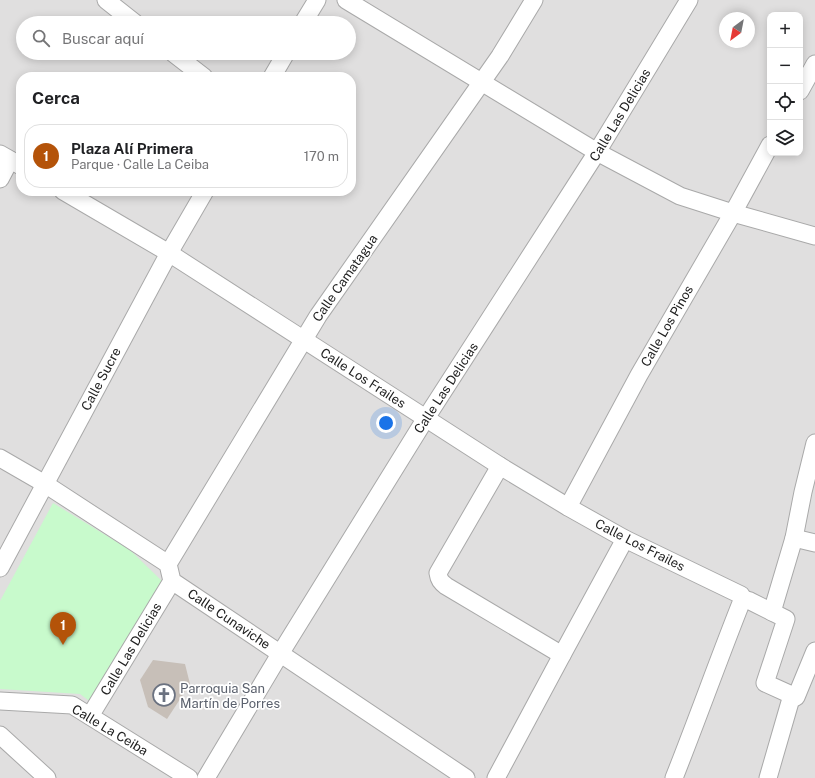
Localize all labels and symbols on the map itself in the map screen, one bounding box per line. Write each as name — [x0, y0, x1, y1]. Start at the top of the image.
north arrow — [719, 12, 755, 48]
street label: Calle Las Delicias — [586, 66, 654, 164]
street label: Calle Camatagua — [309, 232, 381, 324]
street label: Calle Los Pinos — [638, 283, 696, 369]
street label: Calle Las Delicias — [411, 340, 481, 436]
street label: Calle Sucre — [78, 345, 124, 413]
street label: Calle Los Frailes — [318, 345, 408, 411]
your location — [376, 413, 396, 433]
street label: Calle Los Frailes — [593, 516, 687, 574]
street label: Calle Cunaviche — [185, 586, 273, 652]
street label: Calle Las Delicias — [97, 600, 165, 698]
pin: 1 — [50, 612, 76, 645]
place label: Parroquia San Martín de Porres — [180, 681, 280, 711]
church icon: Parroquia San Martín de Porres — [151, 682, 177, 708]
street label: Calle La Ceiba — [69, 701, 151, 759]

